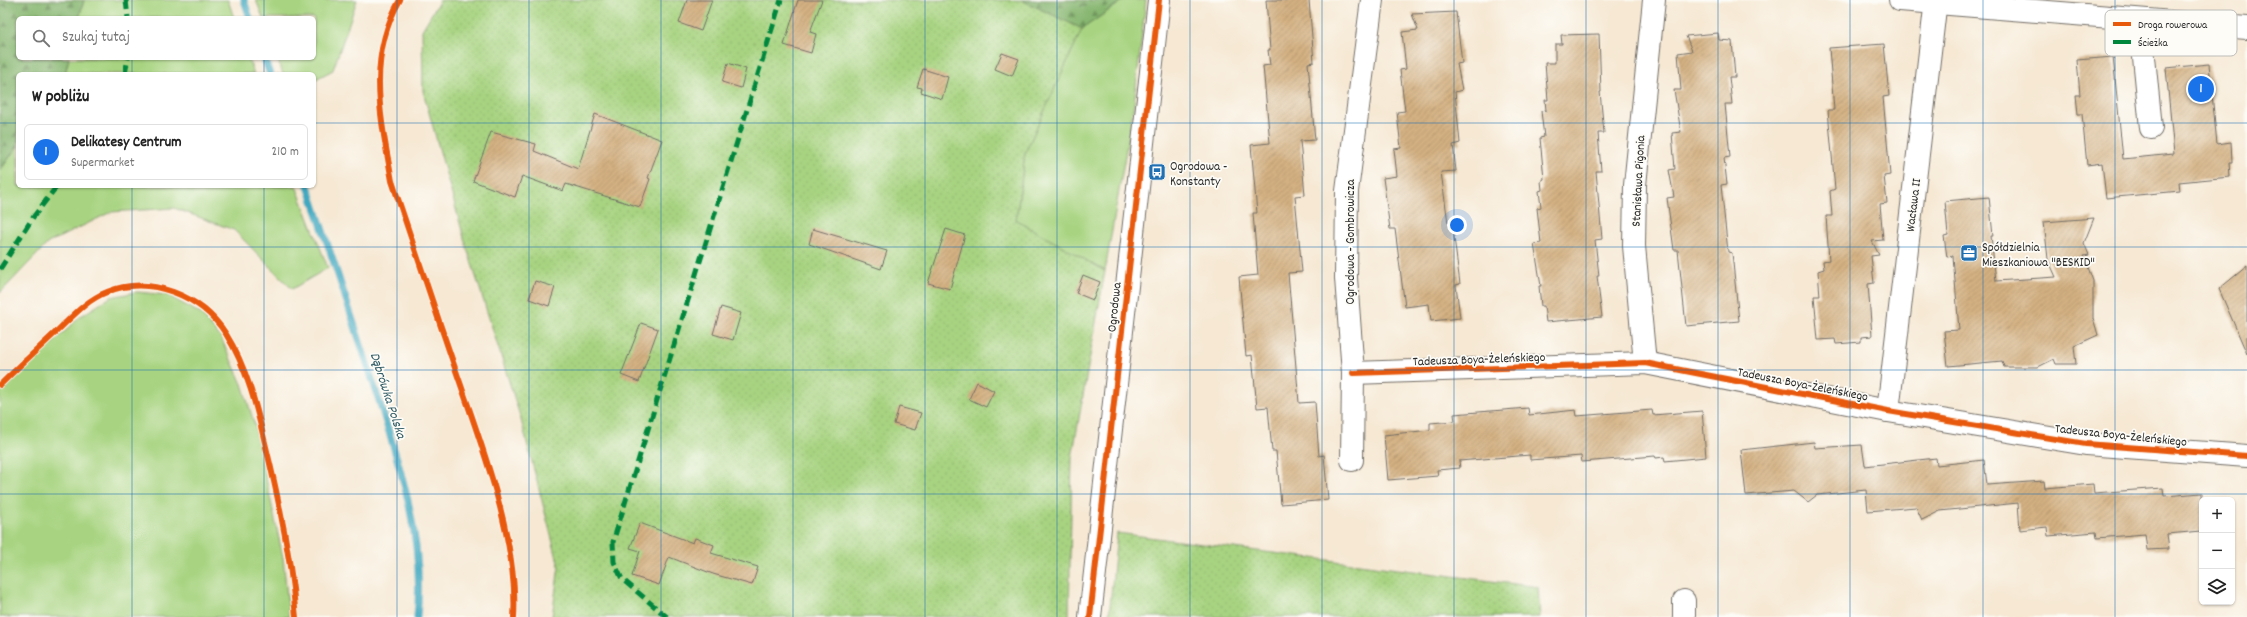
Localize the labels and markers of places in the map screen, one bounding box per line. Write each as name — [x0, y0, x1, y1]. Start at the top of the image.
pin: 1 — [2188, 74, 2214, 104]
place label: Ogrodowa - Konstanty — [1170, 158, 1228, 192]
bus stop icon: Ogrodowa - Konstanty — [1147, 162, 1167, 182]
place label: Spółdzielnia Mieszkaniowa "BESKID" — [1982, 239, 2095, 273]
office icon: Spółdzielnia Mieszkaniowa "BESKID" — [1959, 243, 1979, 263]

